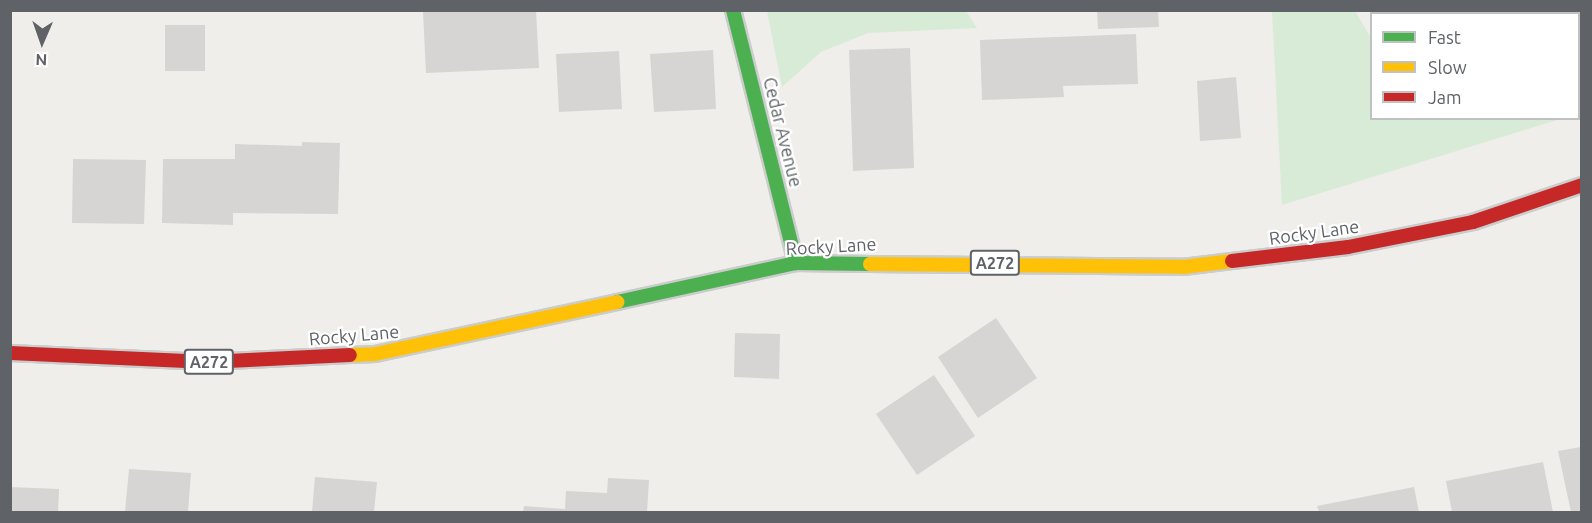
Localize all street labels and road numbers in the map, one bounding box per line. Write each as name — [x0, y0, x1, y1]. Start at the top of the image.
street label: Cedar Avenue — [759, 75, 807, 189]
street label: Rocky Lane — [1268, 215, 1360, 249]
street label: Rocky Lane — [785, 233, 877, 259]
road number: A272 — [970, 250, 1020, 276]
street label: Rocky Lane — [308, 320, 400, 350]
road number: A272 — [184, 349, 234, 375]

